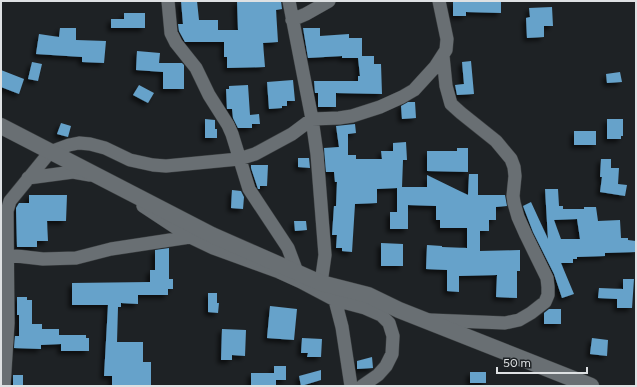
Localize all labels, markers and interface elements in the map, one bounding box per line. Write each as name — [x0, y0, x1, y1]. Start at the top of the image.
scale bar — [497, 349, 587, 375]
text: 50 m — [503, 356, 531, 370]

